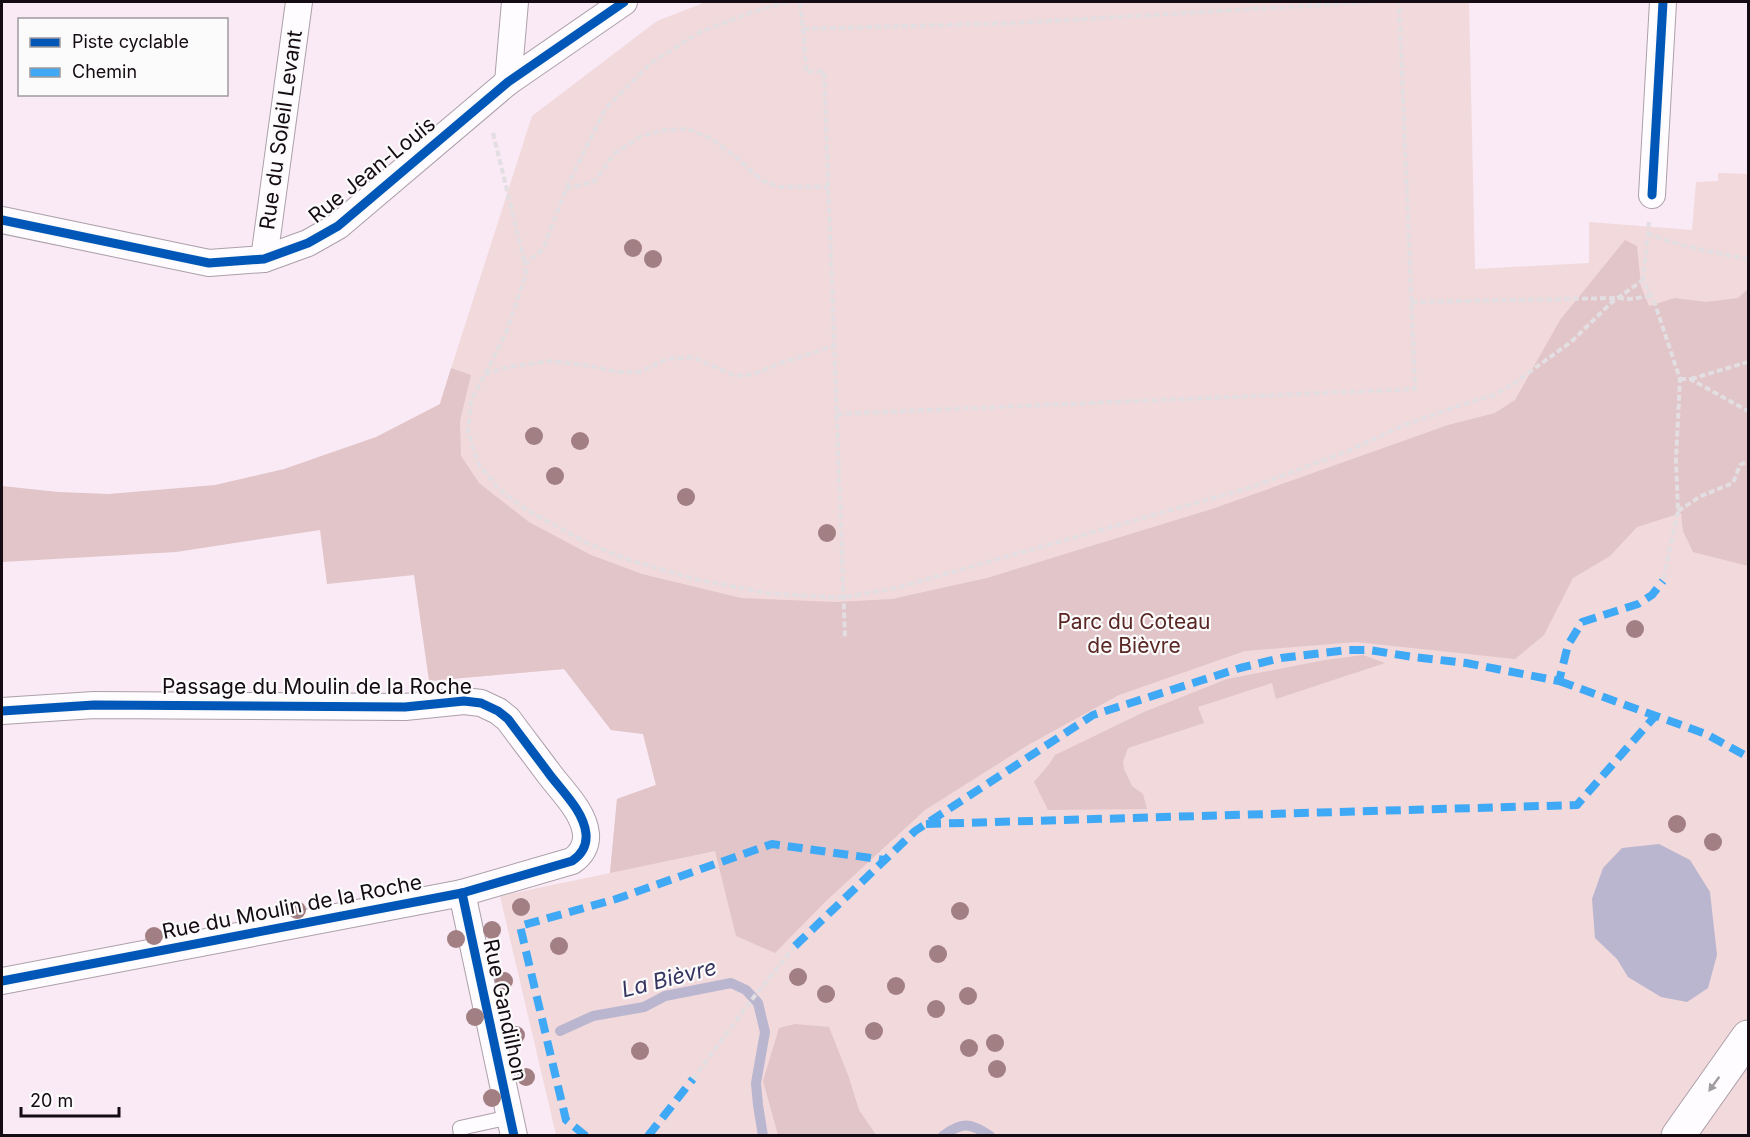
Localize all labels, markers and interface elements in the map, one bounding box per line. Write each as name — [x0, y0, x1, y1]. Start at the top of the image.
legend — [18, 18, 228, 96]
street label: Rue du Soleil Levant — [254, 28, 307, 231]
text: Piste cyclable — [72, 31, 189, 52]
text: Chemin — [72, 61, 137, 82]
street label: Rue Jean-Louis — [303, 111, 440, 228]
park label: Parc du Coteau de Bièvre — [1057, 609, 1211, 658]
street label: Passage du Moulin de la Roche — [162, 674, 472, 699]
street label: Rue du Moulin de la Roche — [160, 869, 424, 944]
street label: Rue Gandilhon — [478, 937, 533, 1083]
water label: La Bièvre — [619, 954, 719, 1002]
one-way arrow — [1708, 1076, 1720, 1092]
scale bar — [21, 1080, 118, 1118]
text: 20 m — [30, 1090, 73, 1111]

